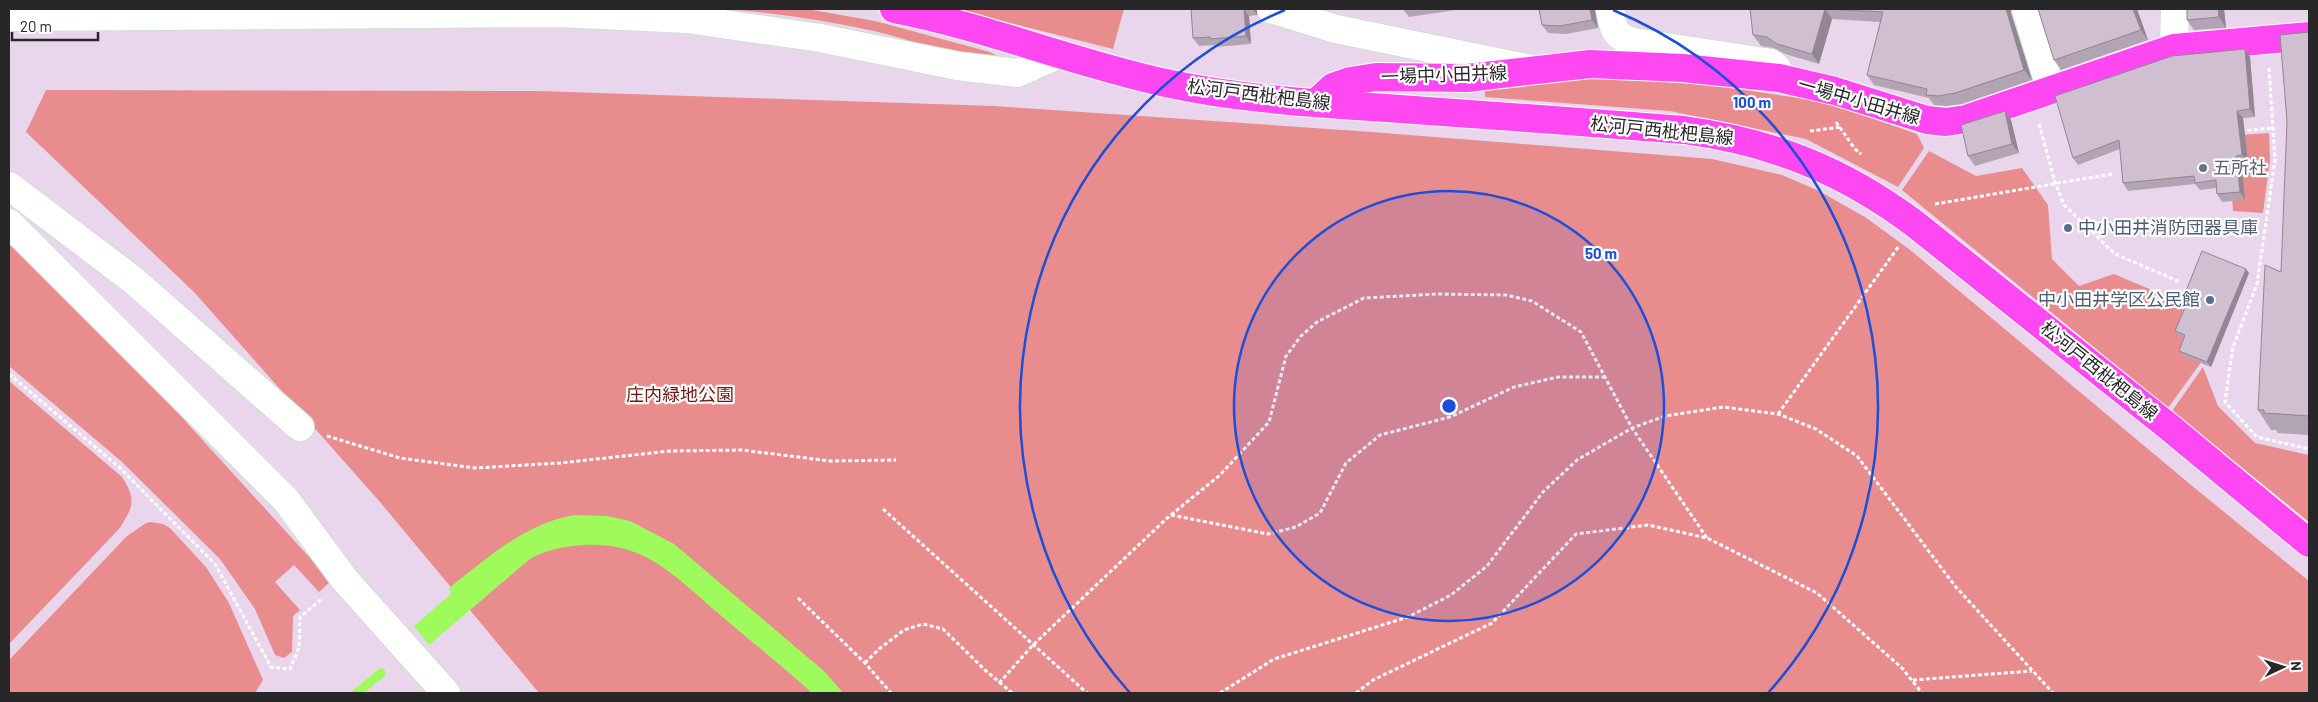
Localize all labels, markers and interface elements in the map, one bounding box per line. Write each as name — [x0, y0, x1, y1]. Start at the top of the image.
scale bar — [12, 10, 99, 42]
text: 20 m — [20, 17, 52, 35]
street label: 一場中小田井線 — [1381, 61, 1507, 87]
street label: 一場中小田井線 — [1796, 72, 1923, 128]
street label: 松河戸西枇杷島線 — [1186, 74, 1332, 114]
text: 100 m — [1733, 93, 1771, 111]
street label: 松河戸西枇杷島線 — [1589, 112, 1735, 148]
place label: 五所社 — [2213, 156, 2267, 178]
marker: 五所社 — [2197, 162, 2209, 174]
place label: 中小田井消防団器具庫 — [2078, 216, 2258, 238]
marker: 中小田井消防団器具庫 — [2062, 222, 2074, 234]
text: 50 m — [1585, 244, 1617, 262]
place label: 中小田井学区公民館 — [2038, 288, 2200, 310]
marker: 中小田井学区公民館 — [2204, 294, 2216, 306]
street label: 松河戸西枇杷島線 — [2037, 316, 2163, 424]
park label: 庄内緑地公園 — [626, 383, 734, 405]
centre of rings — [1440, 397, 1458, 415]
north arrow — [2258, 642, 2308, 692]
text: N — [2288, 661, 2305, 671]

